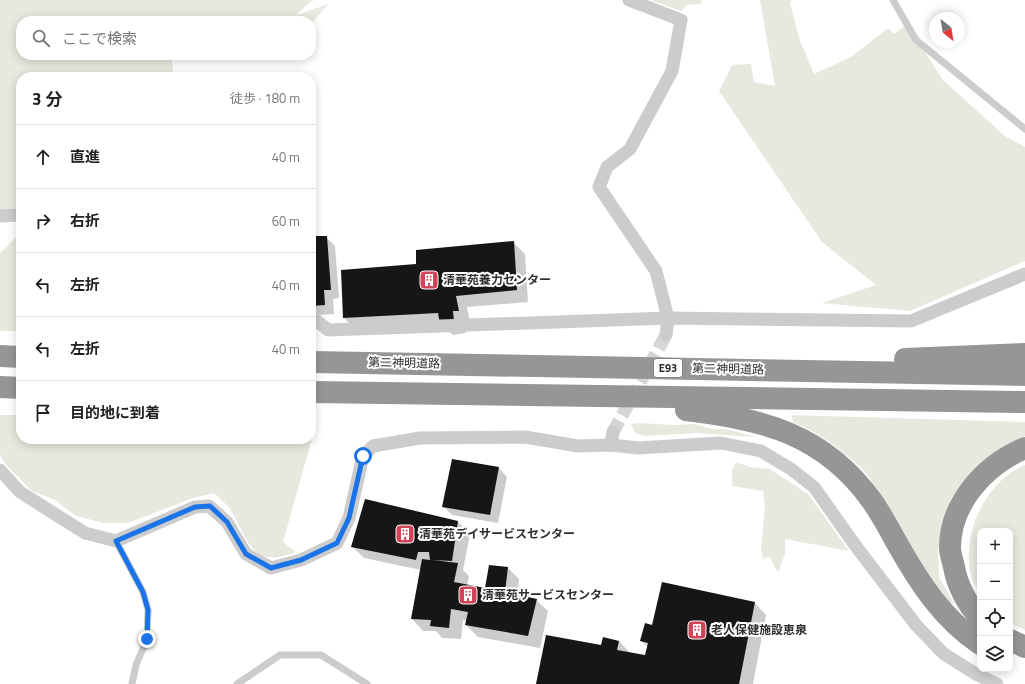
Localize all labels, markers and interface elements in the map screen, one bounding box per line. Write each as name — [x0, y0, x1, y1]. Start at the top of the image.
north arrow — [929, 12, 965, 48]
search box — [16, 16, 316, 60]
icon: search — [30, 27, 52, 49]
text: ここで検索 — [62, 27, 137, 50]
text: 3 分 — [32, 86, 62, 112]
text: 徒歩 · 180 m — [230, 88, 300, 108]
text: 直進 — [70, 145, 100, 168]
icon: ahead — [32, 146, 54, 168]
text: 40 m — [272, 147, 300, 167]
text: 右折 — [70, 209, 100, 232]
icon: right — [32, 210, 54, 232]
text: 60 m — [272, 211, 300, 231]
building icon: 清華苑養力センター — [418, 269, 440, 291]
place label: 清華苑養力センター — [443, 270, 551, 289]
text: 左折 — [70, 273, 100, 296]
icon: left — [32, 274, 54, 296]
text: 40 m — [272, 275, 300, 295]
text: 左折 — [70, 337, 100, 360]
icon: left — [32, 338, 54, 360]
text: 40 m — [272, 339, 300, 359]
street label: 第二神明道路 — [368, 352, 440, 373]
street label: 第二神明道路 — [692, 358, 764, 379]
road number: E93 — [654, 359, 682, 377]
text: 目的地に到着 — [70, 401, 160, 424]
icon: arrive — [32, 402, 54, 424]
route start — [354, 447, 372, 465]
building icon: 清華苑デイサービスセンター — [394, 523, 416, 545]
place label: 清華苑デイサービスセンター — [419, 524, 575, 543]
map controls — [977, 528, 1013, 672]
button: + — [977, 528, 1013, 564]
button: − — [977, 564, 1013, 600]
building icon: 清華苑サービスセンター — [457, 584, 479, 606]
place label: 清華苑サービスセンター — [482, 585, 614, 604]
button: locate — [977, 600, 1013, 636]
building icon: 老人保健施設恵泉 — [686, 619, 708, 641]
place label: 老人保健施設恵泉 — [711, 620, 807, 639]
route end — [138, 630, 156, 648]
button: layers — [977, 636, 1013, 672]

